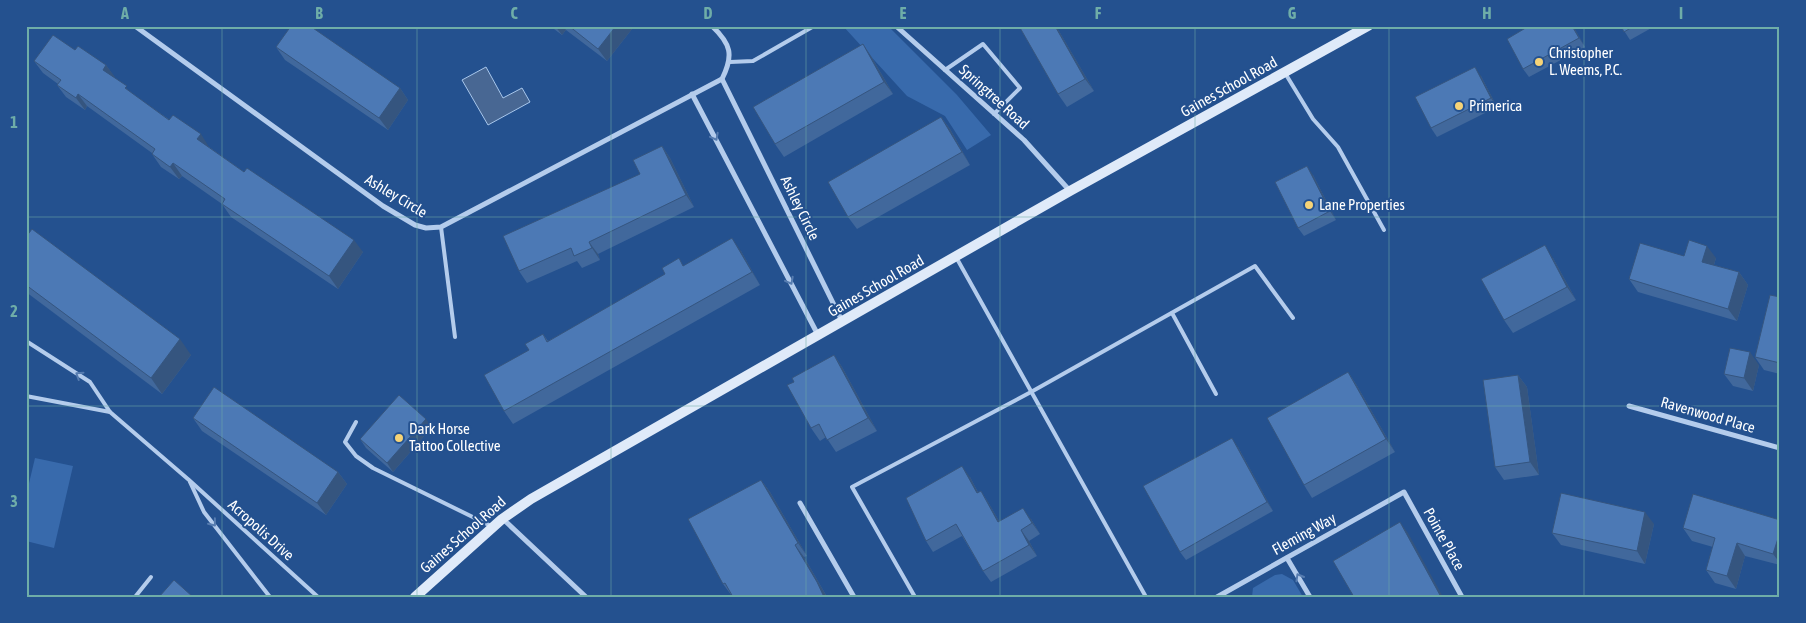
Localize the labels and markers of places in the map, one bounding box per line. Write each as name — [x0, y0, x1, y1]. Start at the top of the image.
place label: Christopher L. Weems, P.C. — [1549, 44, 1622, 78]
marker: Christopher L. Weems, P.C. — [1533, 56, 1545, 68]
place label: Primerica — [1469, 97, 1522, 114]
marker: Primerica — [1453, 100, 1465, 112]
place label: Lane Properties — [1319, 196, 1405, 213]
marker: Lane Properties — [1303, 199, 1315, 211]
place label: Dark Horse Tattoo Collective — [409, 420, 501, 454]
marker: Dark Horse Tattoo Collective — [393, 432, 405, 444]

